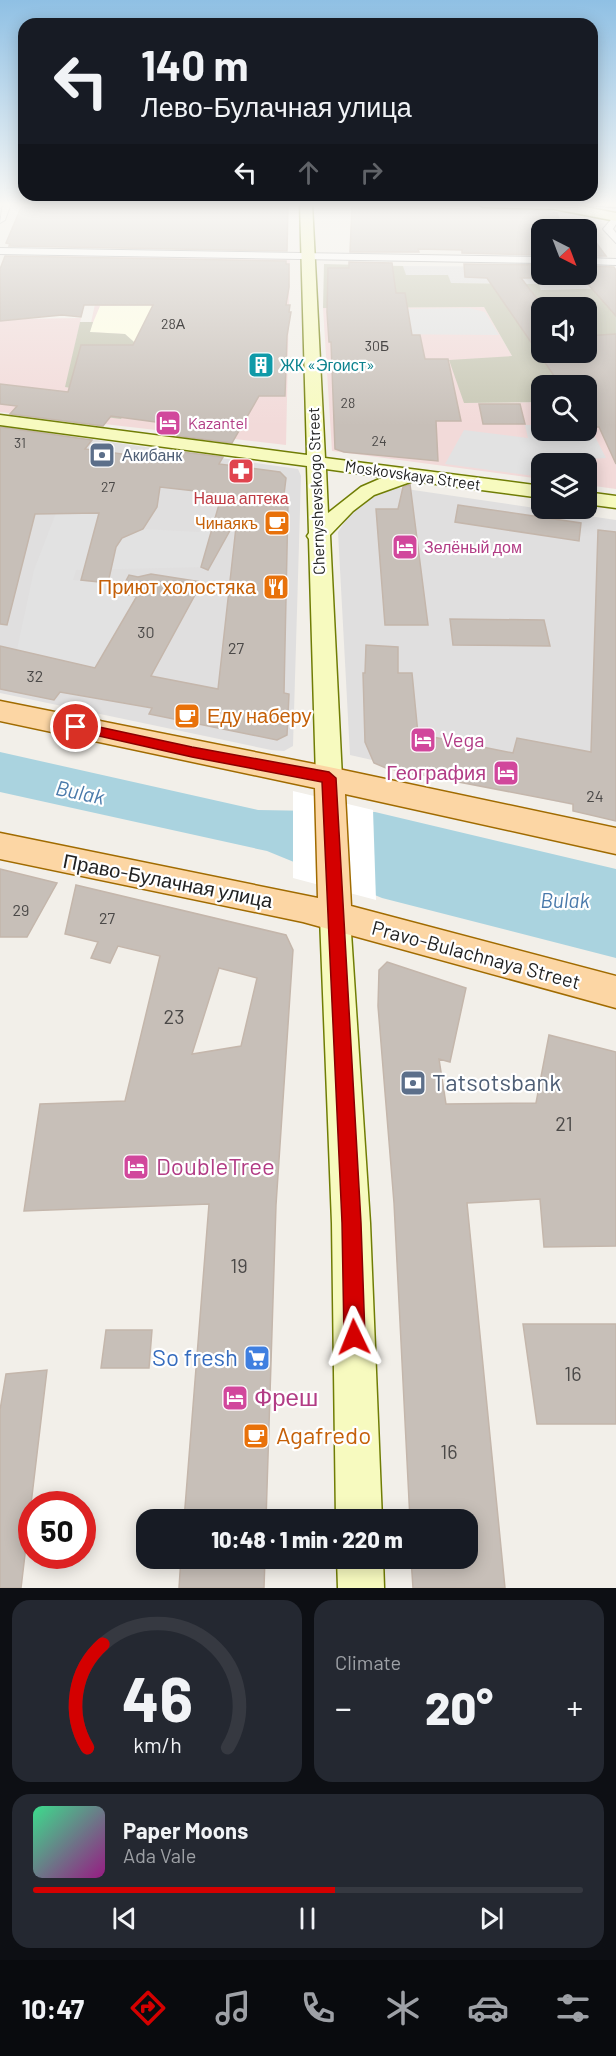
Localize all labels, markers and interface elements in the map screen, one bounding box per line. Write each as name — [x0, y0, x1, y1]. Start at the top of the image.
text: 140 m — [141, 39, 249, 89]
icon: left — [42, 42, 120, 120]
text: Лево-Булачная улица — [141, 90, 412, 122]
icon: left — [229, 156, 262, 189]
icon: ahead — [292, 156, 325, 189]
icon: right — [355, 156, 388, 189]
north arrow — [531, 219, 597, 285]
map controls — [531, 219, 597, 519]
button: sound — [531, 297, 597, 363]
house number: 28А — [161, 315, 186, 332]
house number: 30Б — [365, 337, 389, 354]
building icon: ЖК «Эгоист» — [246, 350, 276, 380]
place label: ЖК «Эгоист» — [280, 355, 375, 374]
button: search — [531, 375, 597, 441]
house number: 28 — [341, 394, 355, 411]
street label: Chernyshevskogo Street — [303, 407, 328, 575]
hotel icon: Kazantel — [153, 408, 183, 438]
place label: Kazantel — [188, 413, 248, 432]
house number: 24 — [371, 432, 387, 449]
house number: 31 — [14, 434, 26, 451]
bank icon: Акибанк — [87, 440, 117, 470]
place label: Акибанк — [122, 445, 183, 464]
button: layers — [531, 453, 597, 519]
pharmacy icon: Наша аптека — [226, 456, 256, 486]
street label: Moskovskaya Street — [344, 456, 482, 493]
house number: 27 — [101, 478, 115, 495]
place label: Наша аптека — [193, 488, 289, 507]
cafe icon: Чинаякъ — [262, 508, 292, 538]
place label: Чинаякъ — [195, 513, 258, 532]
hotel icon: Зелёный дом — [390, 532, 420, 562]
place label: Зелёный дом — [424, 537, 522, 556]
restaurant icon: Приют холостяка — [261, 572, 291, 602]
place label: Приют холостяка — [98, 574, 257, 598]
house number: 30 — [137, 622, 155, 641]
house number: 27 — [228, 638, 244, 657]
house number: 32 — [27, 666, 43, 685]
pin — [50, 701, 101, 752]
cafe icon: Еду наберу — [172, 701, 202, 731]
place label: Еду наберу — [207, 703, 311, 727]
icon: arrive — [59, 710, 92, 743]
hotel icon: Vega — [408, 725, 438, 755]
place label: Vega — [442, 727, 484, 751]
hotel icon: География — [491, 758, 521, 788]
place label: География — [386, 760, 486, 784]
water label: Bulak — [54, 774, 108, 809]
house number: 24 — [586, 786, 604, 805]
street label: Право-Булачная улица — [61, 848, 276, 912]
water label: Bulak — [540, 887, 590, 912]
house number: 29 — [13, 900, 29, 919]
house number: 27 — [99, 908, 115, 927]
street label: Pravo-Bulachnaya Street — [369, 915, 583, 993]
house number: 23 — [164, 1004, 184, 1028]
place label: Tatsotsbank — [432, 1067, 561, 1096]
bank icon: Tatsotsbank — [398, 1068, 428, 1098]
house number: 21 — [555, 1111, 573, 1135]
place label: DoubleTree — [156, 1151, 275, 1180]
hotel icon: DoubleTree — [121, 1152, 151, 1182]
house number: 19 — [230, 1253, 248, 1277]
position arrow — [322, 1305, 386, 1369]
place label: So fresh — [152, 1342, 238, 1371]
supermarket icon: So fresh — [242, 1343, 272, 1373]
house number: 16 — [564, 1361, 582, 1385]
place label: Фреш — [254, 1382, 318, 1411]
hotel icon: Фреш — [220, 1383, 250, 1413]
place label: Agafredo — [276, 1420, 371, 1449]
cafe icon: Agafredo — [241, 1421, 271, 1451]
house number: 16 — [440, 1439, 458, 1463]
speed limit sign: 50 — [18, 1491, 96, 1569]
text: 10:48 · 1 min · 220 m — [211, 1526, 403, 1552]
text: Climate — [335, 1650, 401, 1674]
text: 46 — [121, 1660, 193, 1734]
text: 20° — [425, 1680, 493, 1734]
text: − — [335, 1687, 352, 1727]
text: + — [567, 1687, 583, 1727]
text: km/h — [133, 1732, 181, 1757]
text: Paper Moons — [123, 1817, 248, 1843]
text: Ada Vale — [123, 1843, 196, 1867]
icon: previous — [108, 1902, 141, 1935]
icon: pause — [291, 1902, 324, 1935]
icon: next — [475, 1902, 508, 1935]
icon: directions — [127, 1987, 169, 2029]
icon: music — [212, 1987, 254, 2029]
icon: phone — [297, 1987, 339, 2029]
icon: climate — [382, 1987, 424, 2029]
icon: car — [467, 1987, 509, 2029]
icon: filters — [552, 1987, 594, 2029]
text: 10:47 — [22, 1992, 84, 2024]

